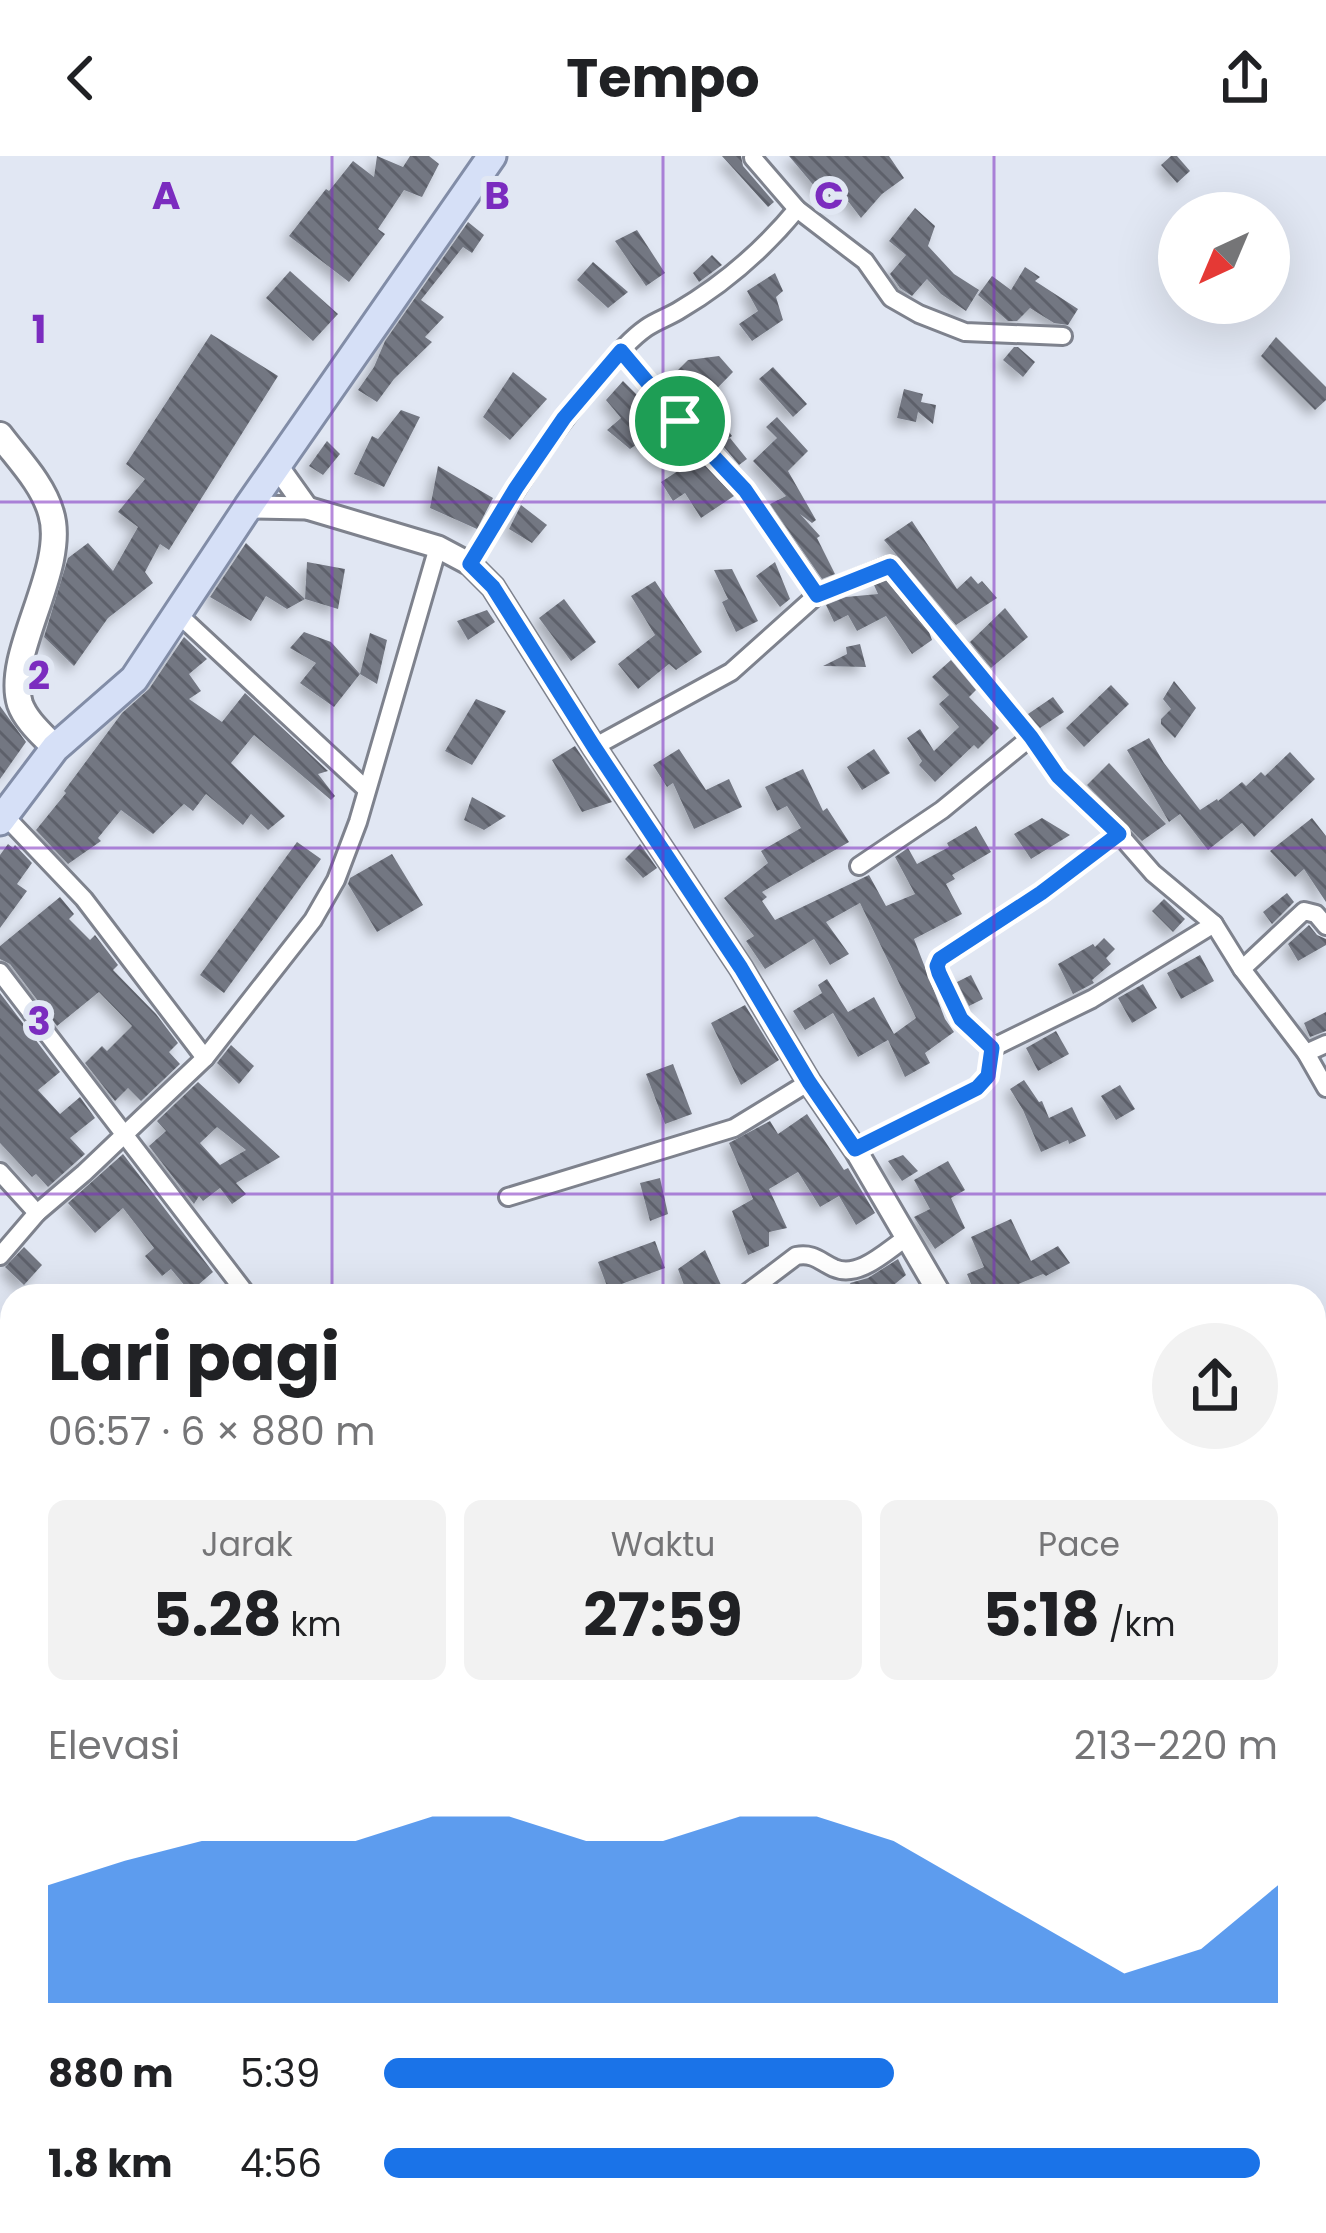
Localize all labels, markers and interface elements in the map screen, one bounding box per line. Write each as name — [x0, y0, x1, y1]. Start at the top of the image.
text: Tempo — [566, 40, 760, 116]
icon: back — [48, 45, 114, 111]
icon: share — [1212, 45, 1278, 111]
text: A — [152, 168, 181, 223]
text: B — [484, 168, 510, 223]
text: C — [814, 168, 844, 223]
north arrow — [1158, 192, 1290, 324]
map controls — [1158, 192, 1290, 324]
text: 1 — [32, 302, 46, 357]
pin — [629, 370, 731, 472]
icon: arrive — [647, 388, 713, 454]
text: 2 — [28, 648, 50, 703]
text: 3 — [27, 994, 51, 1049]
text: Lari pagi — [48, 1311, 340, 1403]
button: share — [1152, 1323, 1278, 1449]
text: 06:57 · 6 × 880 m — [48, 1404, 375, 1459]
text: Jarak — [201, 1521, 293, 1568]
text: Waktu — [611, 1521, 715, 1568]
text: Pace — [1038, 1521, 1120, 1568]
text: 5.28 — [153, 1573, 282, 1657]
text: 27:59 — [583, 1573, 743, 1657]
text: 5:18 — [983, 1573, 1100, 1657]
text: km — [282, 1601, 341, 1648]
text: /km — [1100, 1601, 1176, 1648]
text: Elevasi — [48, 1718, 180, 1773]
text: 213–220 m — [1074, 1718, 1278, 1773]
text: 880 m — [48, 2046, 174, 2101]
text: 5:39 — [240, 2046, 320, 2101]
text: 1.8 km — [48, 2136, 173, 2191]
text: 4:56 — [240, 2136, 322, 2191]

